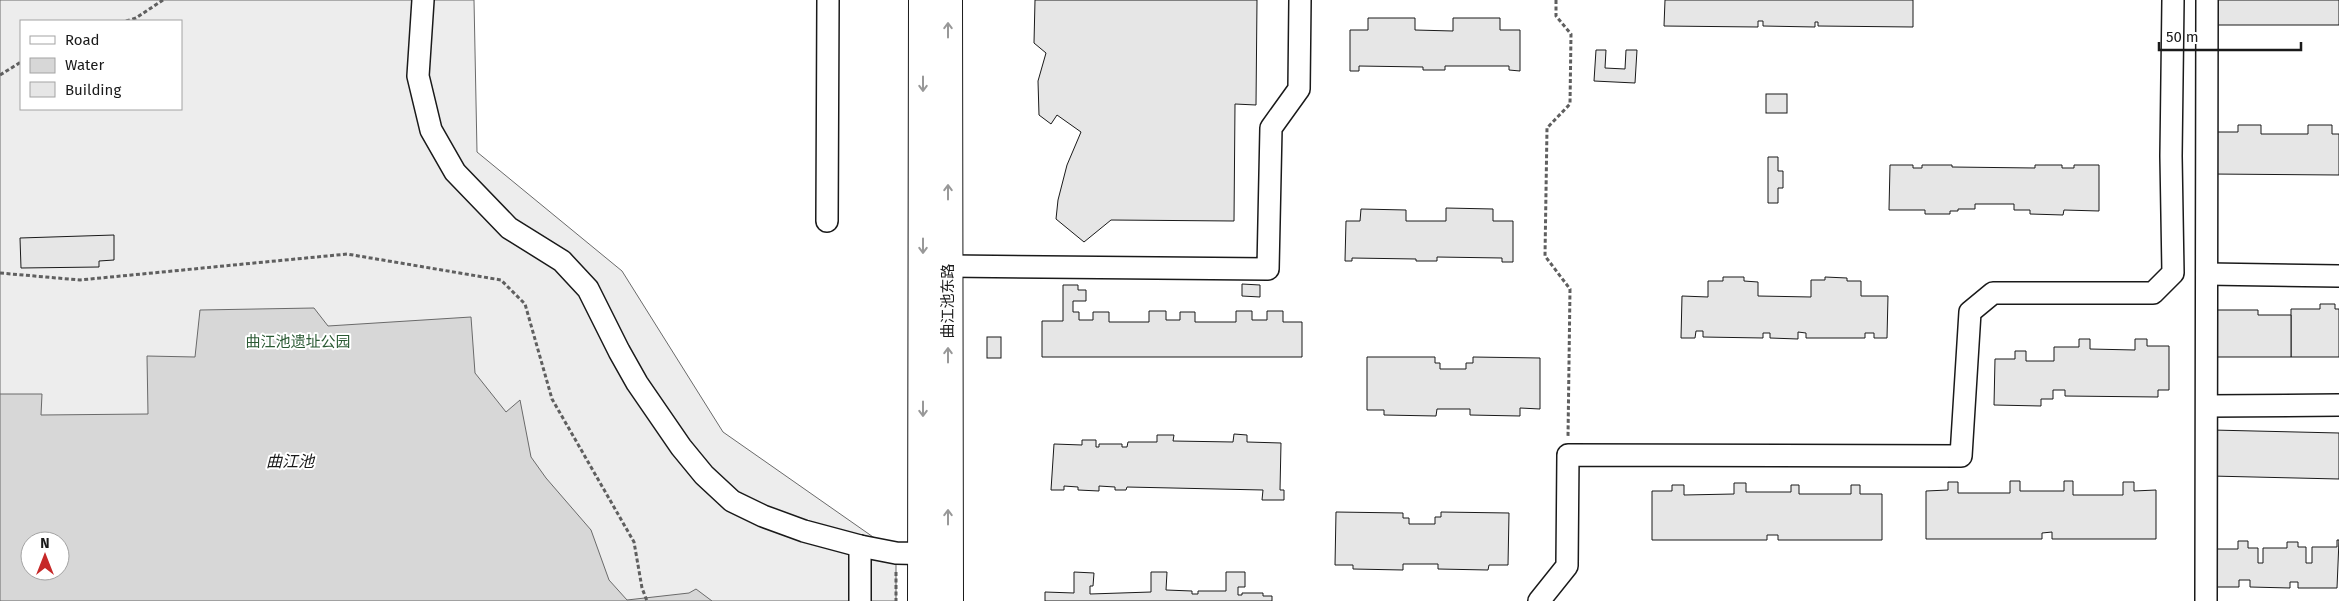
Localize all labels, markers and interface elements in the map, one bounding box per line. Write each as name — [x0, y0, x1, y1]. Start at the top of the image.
legend — [20, 20, 182, 110]
scale bar — [2159, 20, 2302, 52]
one-way arrow — [943, 22, 953, 38]
text: 50 m — [2166, 28, 2199, 46]
text: Road — [65, 31, 100, 49]
text: Water — [65, 56, 104, 74]
one-way arrow — [918, 75, 928, 91]
text: Building — [65, 81, 121, 99]
one-way arrow — [943, 185, 953, 201]
one-way arrow — [918, 238, 928, 254]
street label: 曲江池东路 — [939, 263, 957, 339]
park label: 曲江池遗址公园 — [245, 333, 351, 351]
one-way arrow — [943, 347, 953, 364]
one-way arrow — [918, 400, 928, 416]
water label: 曲江池 — [266, 452, 316, 471]
one-way arrow — [943, 510, 953, 526]
north arrow — [20, 531, 70, 581]
text: N — [40, 535, 50, 552]

